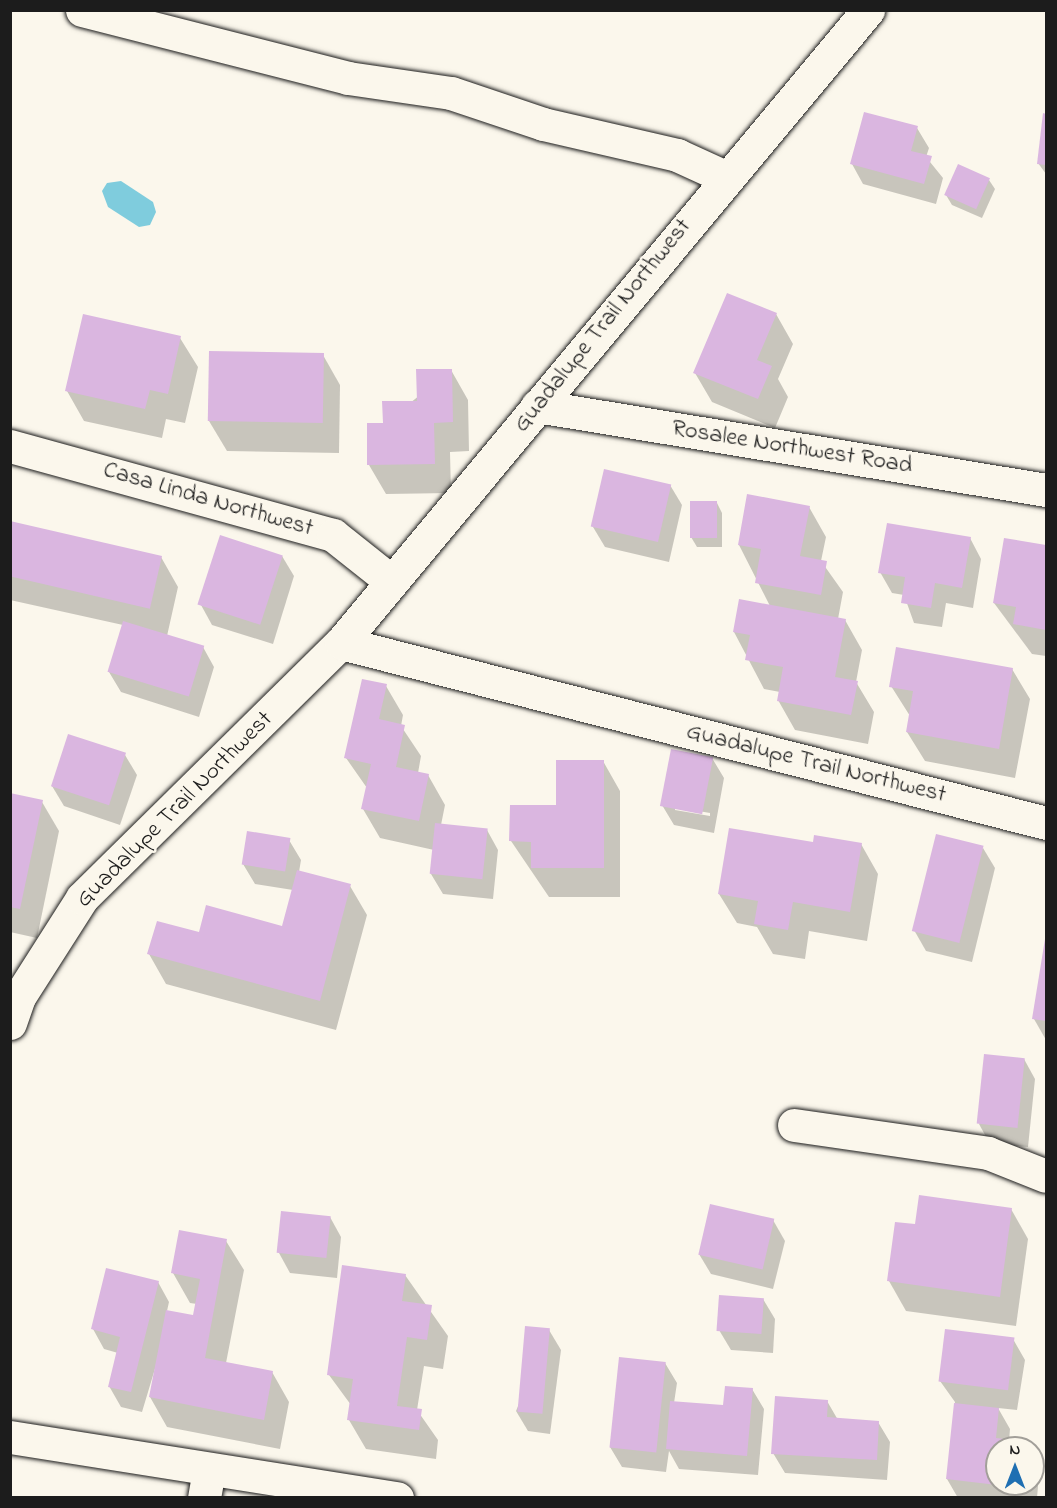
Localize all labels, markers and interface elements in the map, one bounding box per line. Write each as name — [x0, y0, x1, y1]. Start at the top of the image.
street label: Guadalupe Trail Northwest — [508, 213, 698, 439]
street label: Rosalee Northwest Road — [670, 415, 914, 481]
street label: Casa Linda Northwest — [100, 456, 316, 544]
street label: Guadalupe Trail Northwest — [71, 706, 279, 914]
street label: Guadalupe Trail Northwest — [683, 718, 949, 810]
north arrow — [985, 1436, 1045, 1496]
text: N — [1010, 1438, 1020, 1462]

